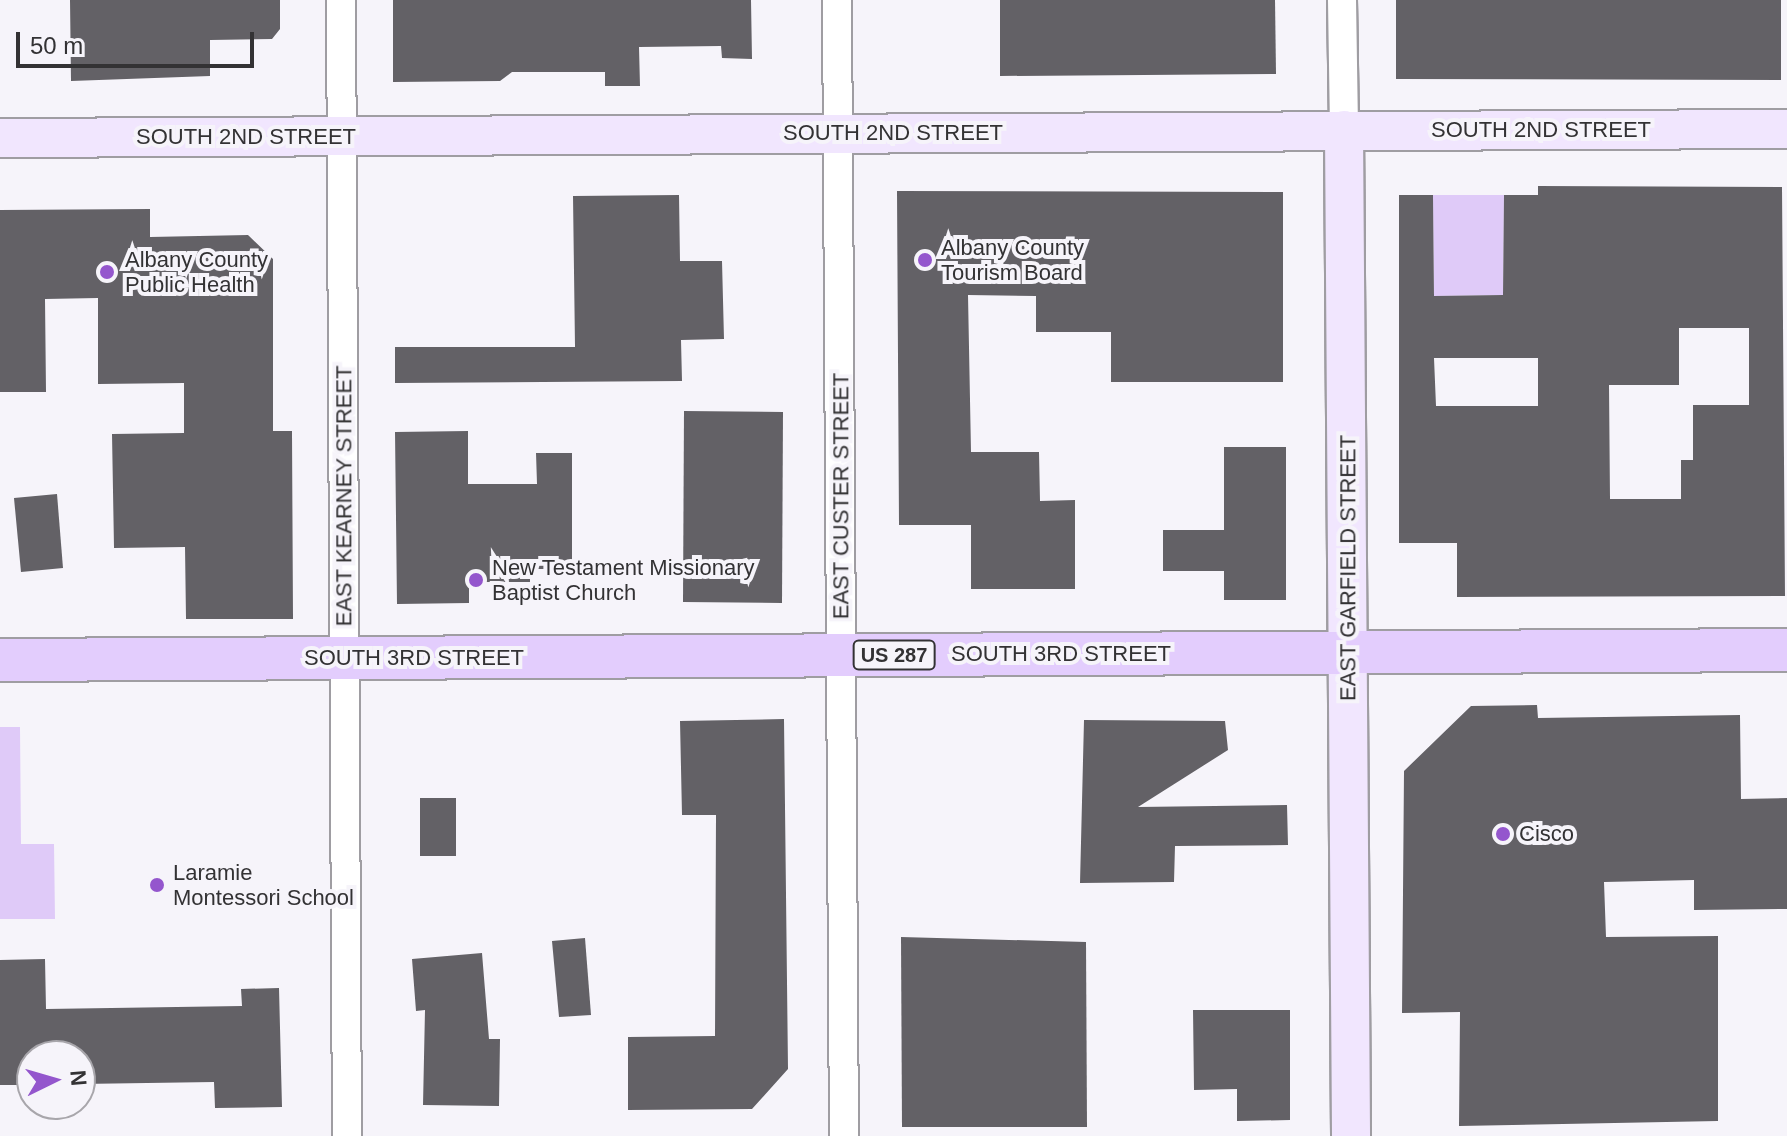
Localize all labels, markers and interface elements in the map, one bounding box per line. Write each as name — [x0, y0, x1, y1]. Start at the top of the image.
scale bar — [20, 16, 258, 66]
text: 50 m — [30, 32, 83, 59]
street label: SOUTH 2ND STREET — [1431, 117, 1651, 143]
street label: SOUTH 2ND STREET — [783, 120, 1003, 146]
street label: SOUTH 2ND STREET — [136, 124, 356, 150]
place label: Albany County Tourism Board — [941, 234, 1084, 286]
place label: Albany County Public Health — [125, 246, 268, 298]
marker: Albany County Tourism Board — [916, 251, 934, 269]
marker: Albany County Public Health — [96, 261, 118, 283]
street label: EAST KEARNEY STREET — [331, 365, 357, 627]
street label: EAST CUSTER STREET — [828, 373, 854, 619]
street label: EAST GARFIELD STREET — [1335, 435, 1361, 701]
place label: New Testament Missionary Baptist Church — [492, 554, 755, 606]
marker: New Testament Missionary Baptist Church — [467, 571, 485, 589]
road number: US 287 — [852, 639, 936, 671]
street label: SOUTH 3RD STREET — [951, 641, 1171, 667]
street label: SOUTH 3RD STREET — [304, 645, 524, 671]
place label: Cisco — [1519, 821, 1574, 847]
marker: Cisco — [1494, 825, 1512, 843]
place label: Laramie Montessori School — [173, 859, 354, 910]
marker: Laramie Montessori School — [148, 876, 166, 894]
north arrow — [16, 1040, 96, 1120]
text: N — [65, 1069, 92, 1087]

